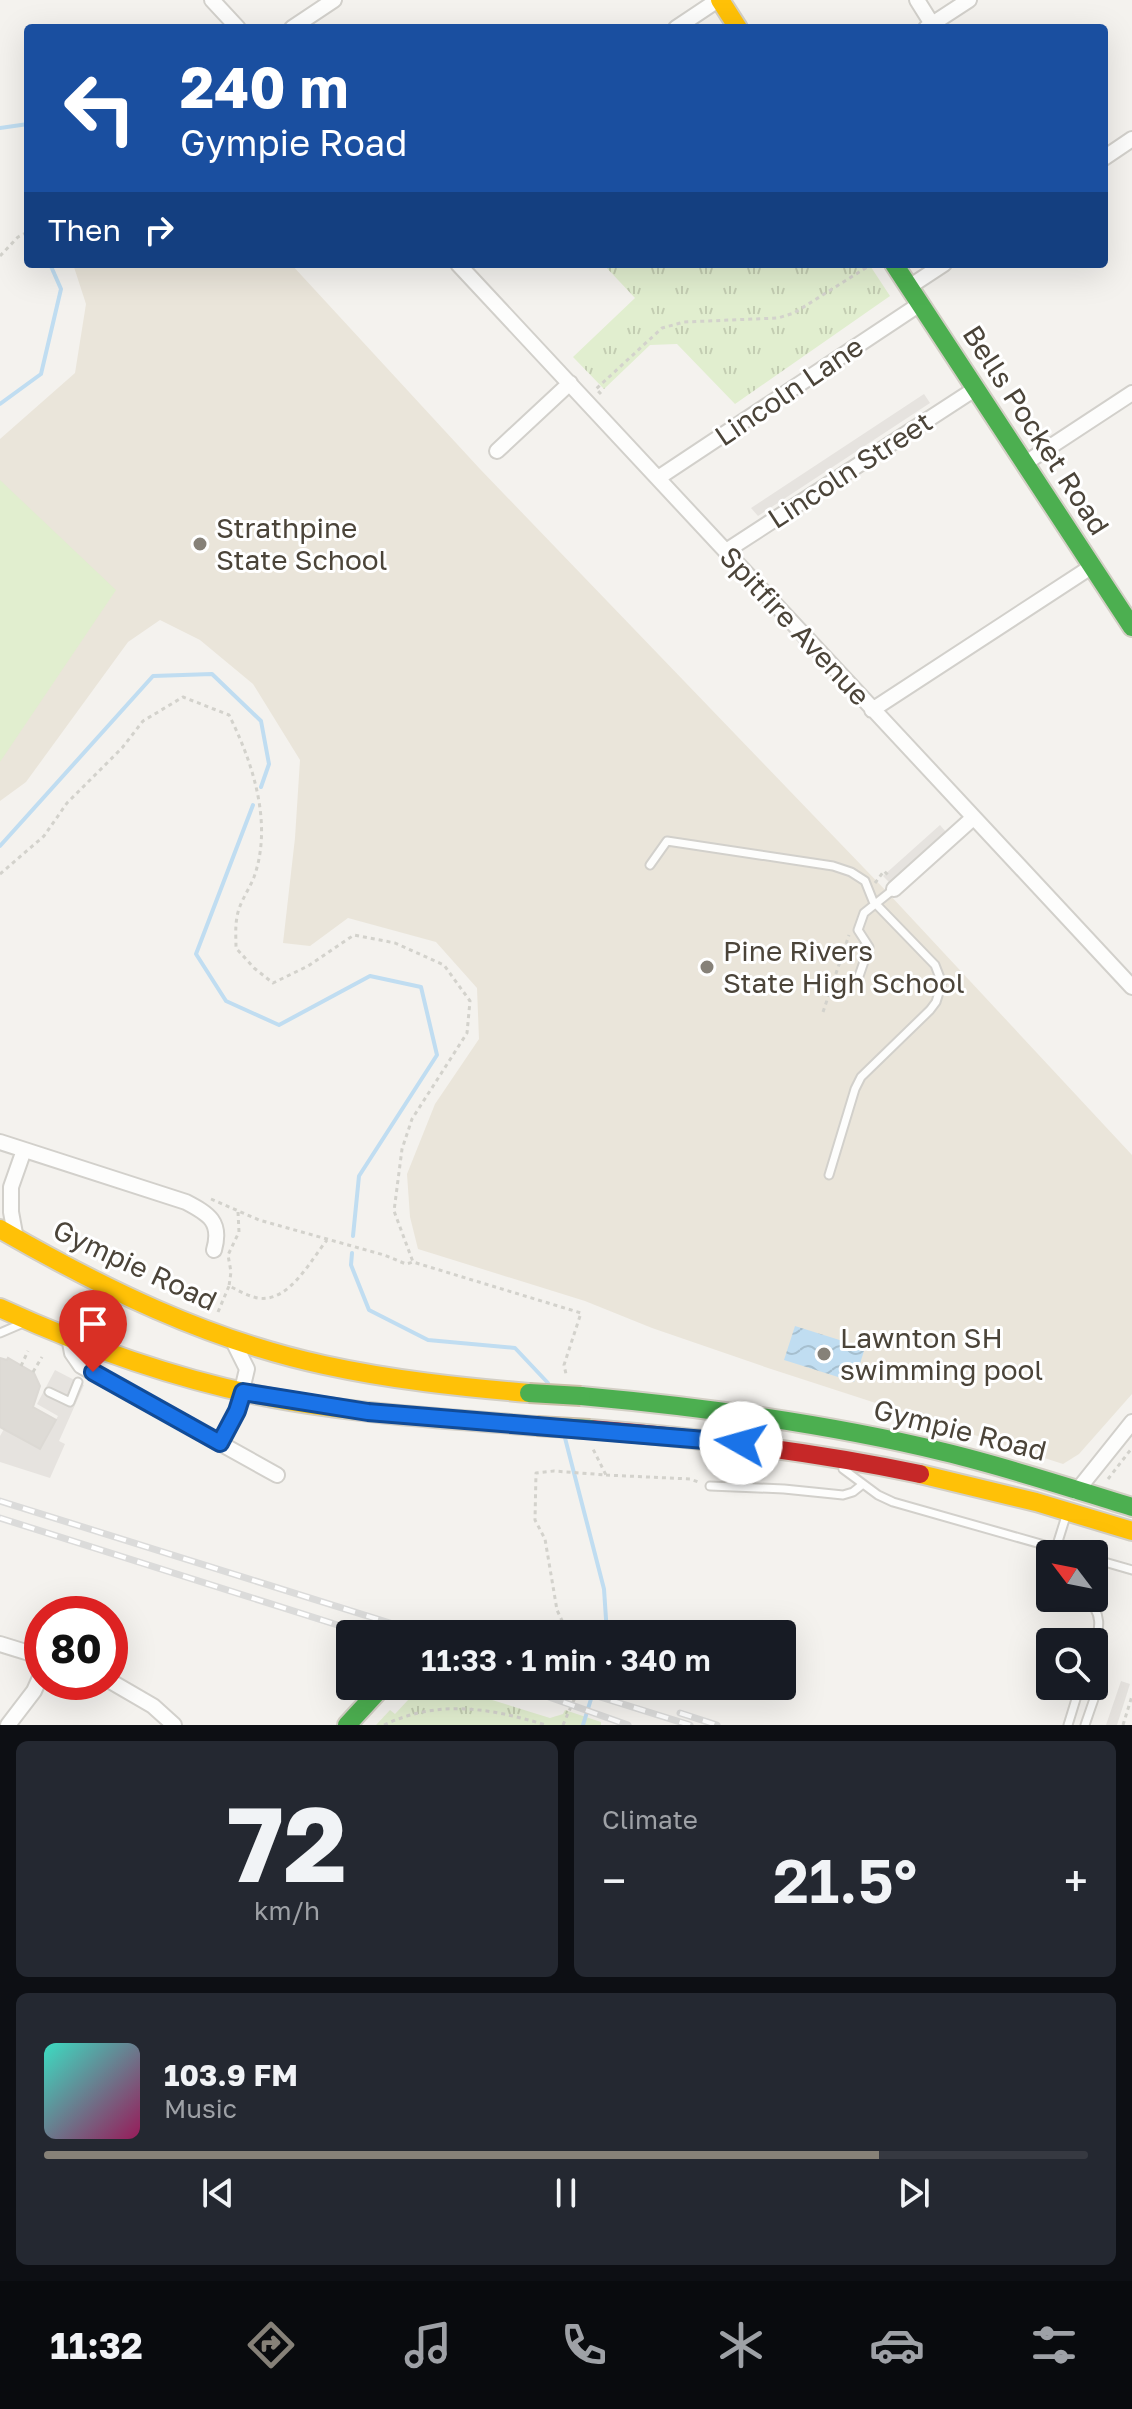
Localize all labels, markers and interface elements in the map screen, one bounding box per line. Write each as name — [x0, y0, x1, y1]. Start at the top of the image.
text: 240 m — [180, 53, 349, 120]
icon: left — [48, 56, 152, 160]
text: Gympie Road — [180, 121, 407, 164]
icon: right — [137, 208, 181, 252]
text: Then — [48, 212, 121, 248]
street label: Bells Pocket Road — [956, 319, 1116, 541]
street label: Lincoln Lane — [708, 329, 869, 452]
street label: Lincoln Street — [762, 404, 938, 535]
place label: Strathpine State School — [216, 511, 388, 576]
marker: Strathpine State School — [191, 535, 209, 553]
street label: Spitfire Avenue — [714, 540, 877, 712]
place label: Pine Rivers State High School — [723, 934, 965, 999]
marker: Pine Rivers State High School — [698, 958, 716, 976]
street label: Gympie Road — [48, 1212, 222, 1317]
pin — [59, 1290, 127, 1372]
icon: arrive — [71, 1302, 115, 1346]
place label: Lawnton SH swimming pool — [840, 1321, 1043, 1386]
marker: Lawnton SH swimming pool — [815, 1345, 833, 1363]
street label: Gympie Road — [870, 1392, 1050, 1467]
position arrow — [699, 1401, 783, 1485]
north arrow — [1036, 1540, 1108, 1612]
map controls — [1036, 1540, 1108, 1700]
speed limit sign: 80 — [24, 1596, 128, 1700]
button: search — [1036, 1628, 1108, 1700]
text: 11:33 · 1 min · 340 m — [421, 1642, 711, 1678]
text: 72 — [227, 1780, 347, 1905]
text: Climate — [602, 1804, 698, 1835]
text: 21.5° — [773, 1844, 917, 1916]
text: − — [602, 1854, 626, 1907]
text: + — [1064, 1854, 1088, 1907]
text: km/h — [254, 1895, 320, 1926]
text: 103.9 FM — [164, 2057, 298, 2093]
text: Music — [164, 2093, 237, 2124]
icon: previous — [196, 2171, 240, 2215]
icon: pause — [544, 2171, 588, 2215]
icon: next — [892, 2171, 936, 2215]
icon: directions — [243, 2317, 299, 2373]
icon: music — [400, 2317, 456, 2373]
icon: phone — [556, 2317, 612, 2373]
icon: climate — [713, 2317, 769, 2373]
icon: car — [869, 2317, 925, 2373]
icon: filters — [1026, 2317, 1082, 2373]
text: 11:32 — [50, 2324, 143, 2367]

